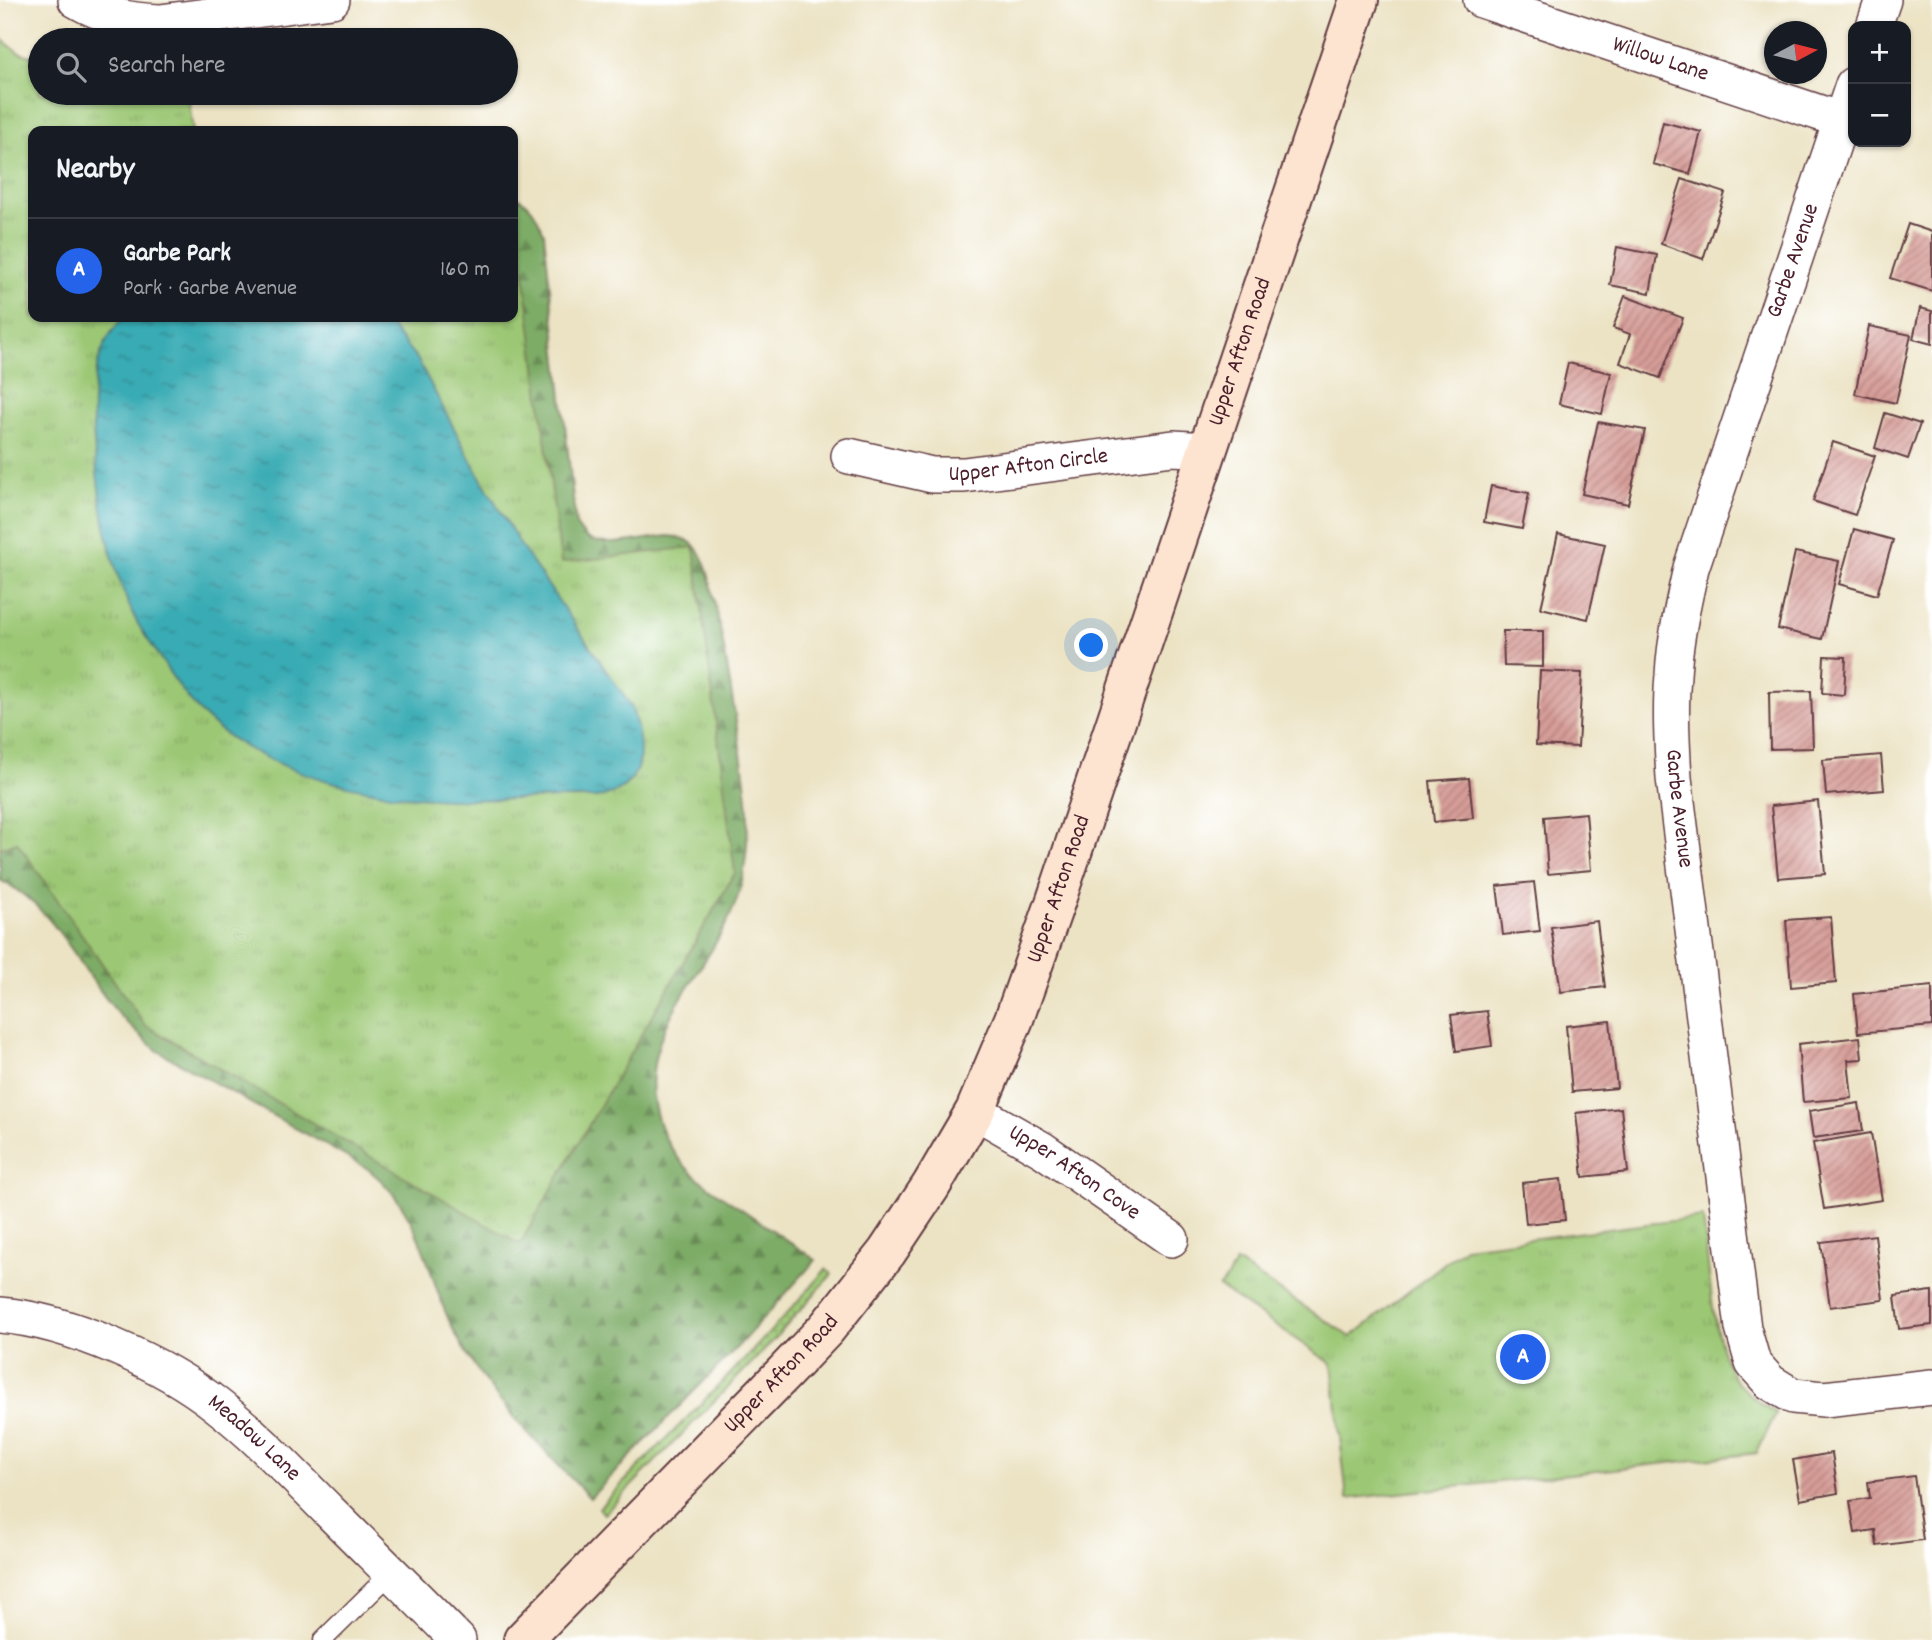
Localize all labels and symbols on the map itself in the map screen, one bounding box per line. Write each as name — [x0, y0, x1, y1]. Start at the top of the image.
north arrow — [1764, 21, 1827, 84]
street label: Willow Lane — [1608, 28, 1713, 91]
street label: Garbe Avenue — [1759, 199, 1829, 323]
street label: Upper Afton Road — [1200, 274, 1281, 431]
street label: Upper Afton Circle — [949, 440, 1110, 492]
your location — [1074, 628, 1108, 662]
street label: Garbe Avenue — [1656, 748, 1702, 870]
street label: Upper Afton Road — [1018, 811, 1100, 968]
street label: Upper Afton Cove — [1002, 1117, 1147, 1229]
street label: Upper Afton Road — [716, 1308, 848, 1442]
pin: A — [1500, 1331, 1546, 1383]
street label: Meadow Lane — [200, 1387, 308, 1490]

